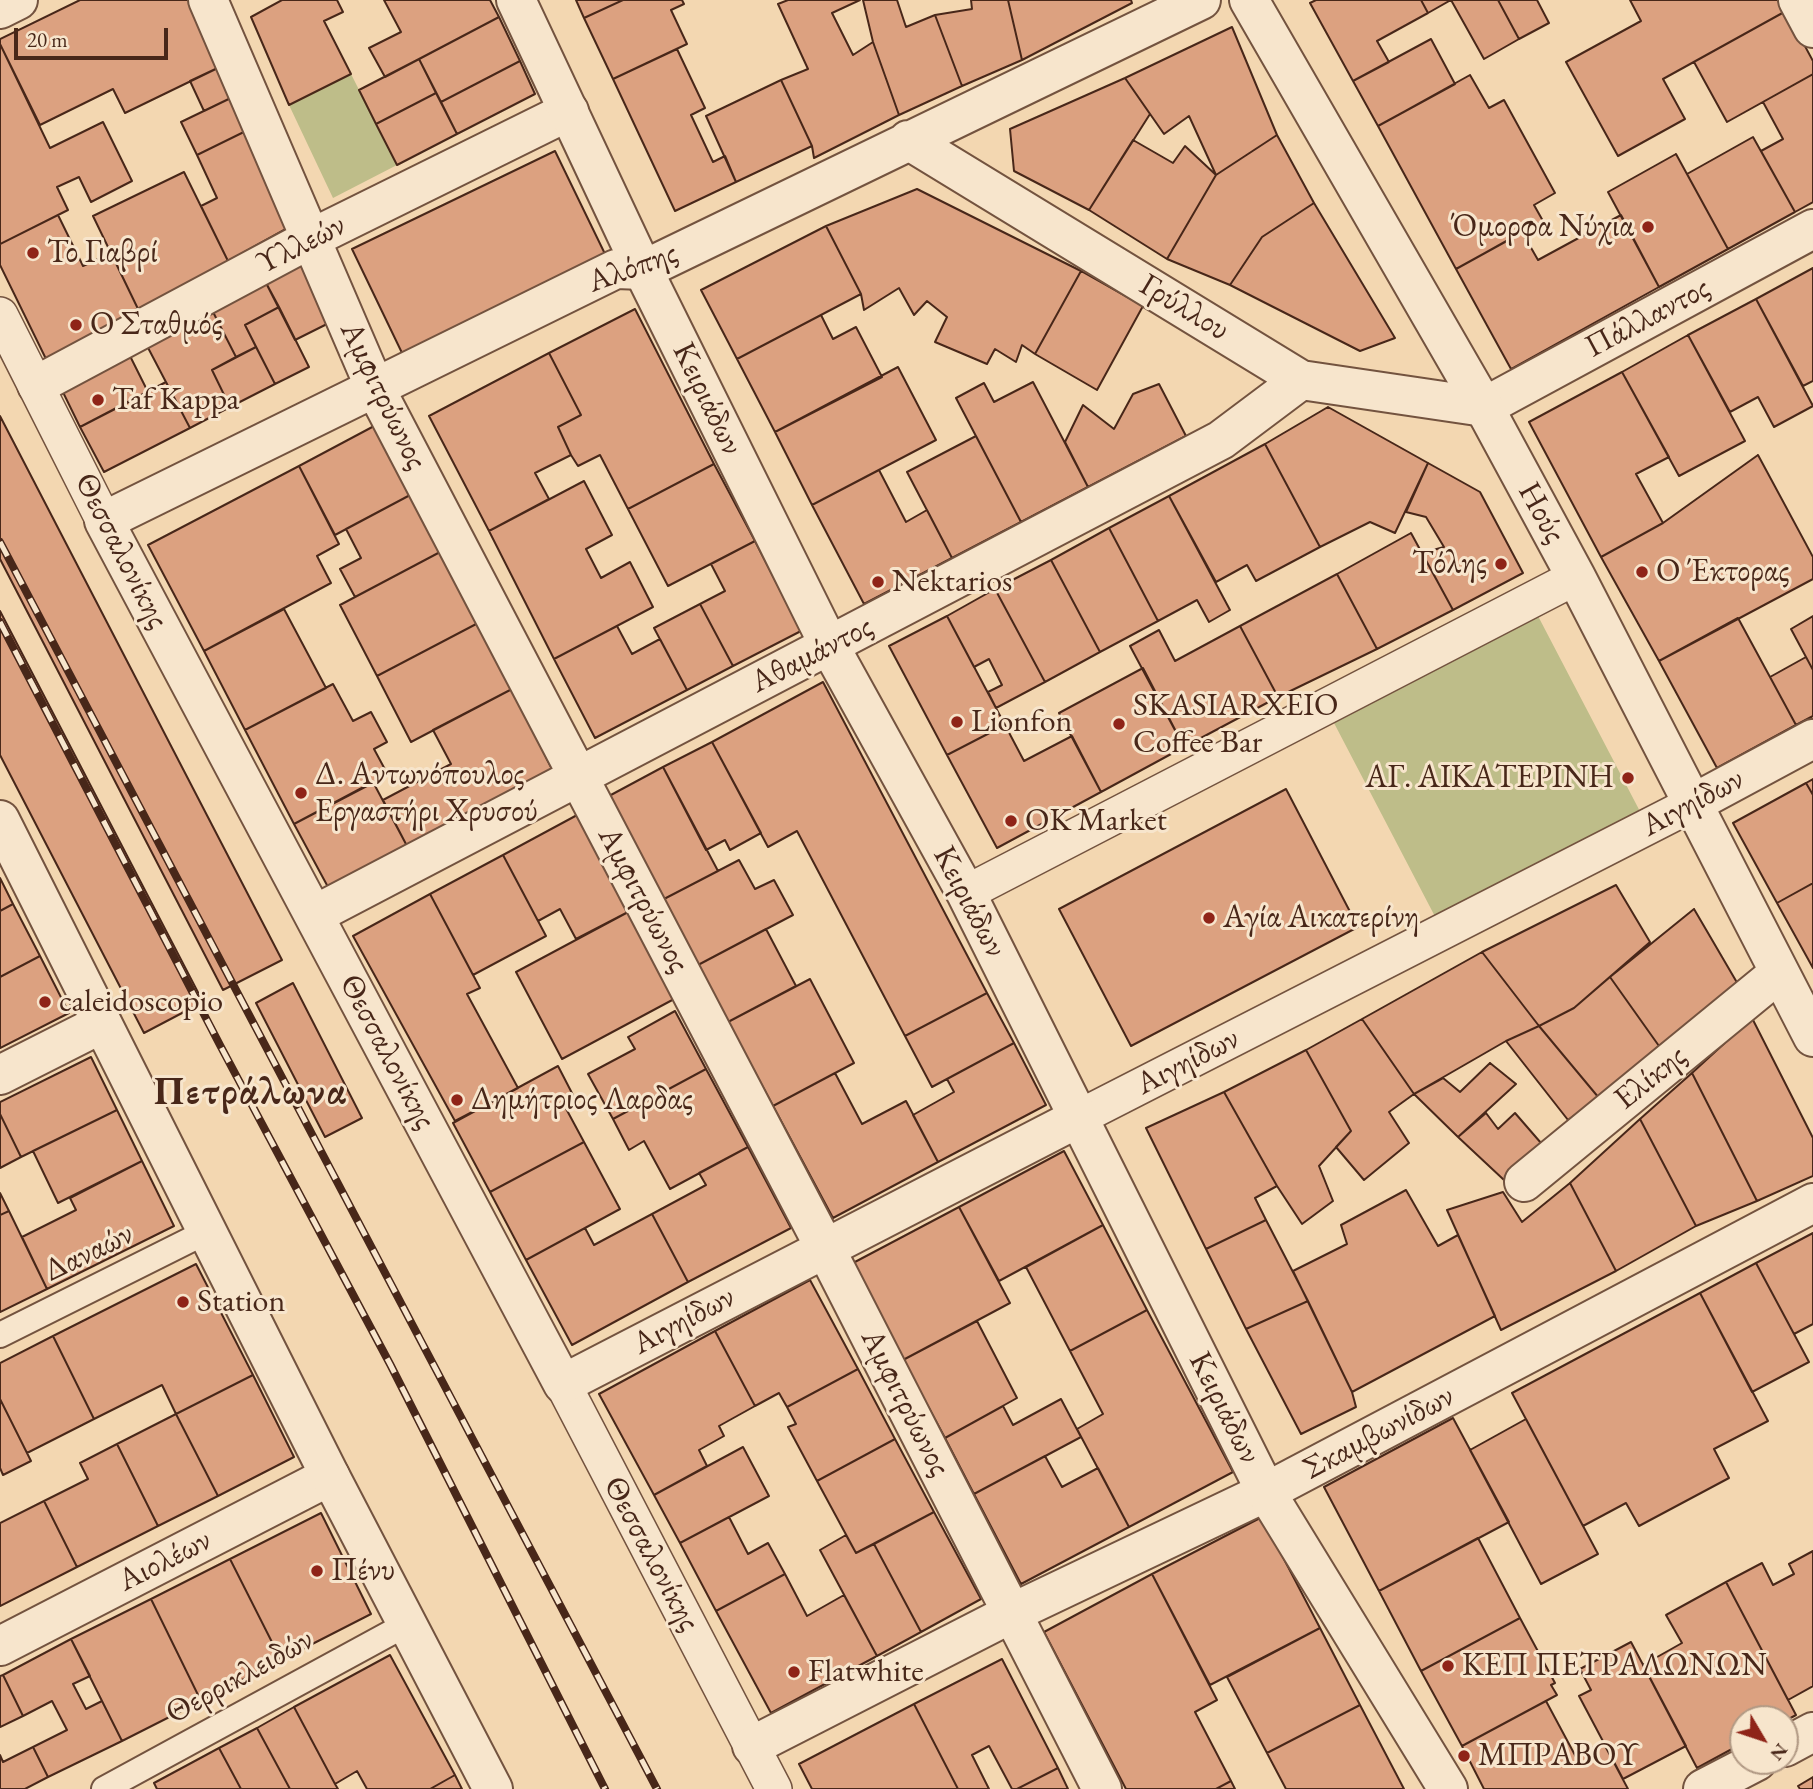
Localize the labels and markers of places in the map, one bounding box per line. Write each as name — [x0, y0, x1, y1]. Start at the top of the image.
place label: Όμορφα Νύχια — [1451, 208, 1634, 246]
marker: Όμορφα Νύχια — [1640, 219, 1656, 235]
place label: Το Γιαβρί — [47, 234, 158, 272]
marker: Το Γιαβρί — [25, 245, 41, 261]
place label: Ο Σταθμός — [90, 306, 222, 344]
marker: Ο Σταθμός — [68, 317, 84, 333]
place label: Taf Kappa — [112, 381, 239, 419]
marker: Taf Kappa — [90, 392, 106, 408]
place label: Τόλης — [1412, 545, 1487, 583]
place label: Ο Έκτορας — [1656, 553, 1789, 591]
marker: Τόλης — [1493, 556, 1509, 572]
place label: Nektarios — [892, 563, 1012, 601]
marker: Ο Έκτορας — [1634, 564, 1650, 580]
marker: Nektarios — [870, 574, 886, 590]
place label: SKASIARXEIO Coffee Bar — [1133, 687, 1339, 762]
place label: Lionfon — [971, 703, 1072, 741]
marker: Lionfon — [949, 714, 965, 730]
marker: SKASIARXEIO Coffee Bar — [1111, 716, 1127, 732]
place label: Δ. Αντωνόπουλος Εργαστήρι Χρυσού — [315, 756, 538, 831]
place label: ΑΓ. ΑΙΚΑΤΕΡΙΝΗ — [1365, 759, 1614, 797]
marker: ΑΓ. ΑΙΚΑΤΕΡΙΝΗ — [1620, 770, 1636, 786]
marker: Δ. Αντωνόπουλος Εργαστήρι Χρυσού — [293, 785, 309, 801]
place label: OK Market — [1025, 802, 1167, 840]
marker: OK Market — [1003, 813, 1019, 829]
place label: Αγία Αικατερίνη — [1223, 899, 1419, 937]
marker: Αγία Αικατερίνη — [1201, 910, 1217, 926]
place label: caleidoscopio — [59, 983, 223, 1021]
marker: caleidoscopio — [37, 994, 53, 1010]
place label: Δημήτριος Λαρδας — [471, 1081, 693, 1119]
marker: Δημήτριος Λαρδας — [449, 1092, 465, 1108]
place label: Station — [197, 1283, 285, 1321]
marker: Station — [175, 1294, 191, 1310]
place label: Πένυ — [331, 1552, 395, 1590]
marker: Πένυ — [309, 1563, 325, 1579]
place label: ΚΕΠ ΠΕΤΡΑΛΩΝΩΝ — [1462, 1647, 1766, 1685]
place label: Flatwhite — [808, 1653, 924, 1691]
marker: ΚΕΠ ΠΕΤΡΑΛΩΝΩΝ — [1440, 1658, 1456, 1674]
marker: Flatwhite — [786, 1664, 802, 1680]
place label: ΜΠΡΑΒΟΥ — [1478, 1737, 1640, 1775]
marker: ΜΠΡΑΒΟΥ — [1456, 1748, 1472, 1764]

